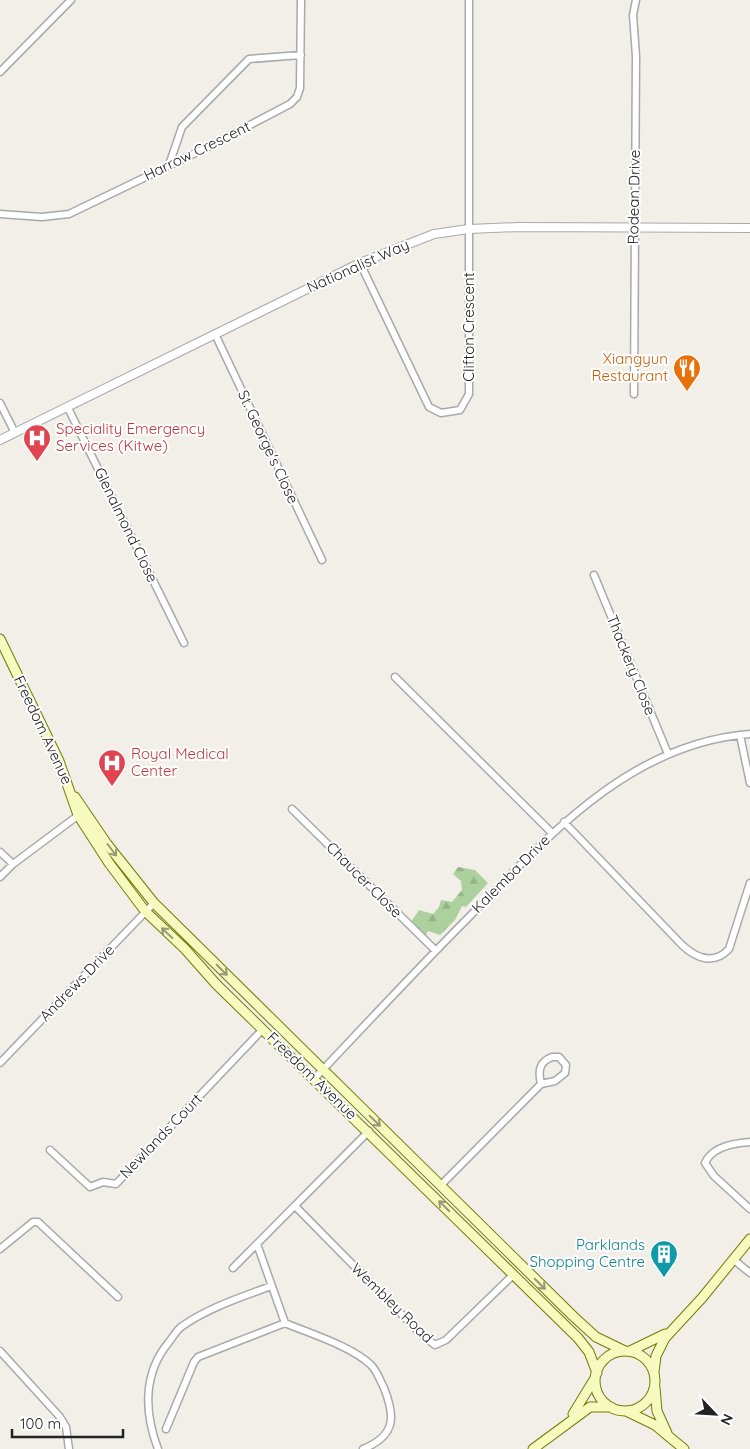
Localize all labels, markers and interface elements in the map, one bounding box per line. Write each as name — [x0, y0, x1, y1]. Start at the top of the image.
street label: Harrow Crescent — [140, 117, 253, 185]
street label: Rodean Drive — [623, 150, 644, 244]
street label: Nationalist Way — [304, 235, 412, 297]
street label: Clifton Crescent — [459, 272, 478, 382]
place label: Xiangyun Restaurant — [592, 349, 668, 385]
restaurant icon: Xiangyun Restaurant — [672, 353, 702, 392]
street label: St. George's Close — [234, 387, 303, 507]
place label: Speciality Emergency Services (Kitwe) — [56, 419, 205, 455]
hospital icon: Speciality Emergency Services (Kitwe) — [22, 423, 52, 462]
street label: Glenalmond Close — [90, 464, 163, 585]
street label: Thackery Close — [603, 612, 660, 718]
street label: Freedom Avenue — [10, 672, 77, 787]
place label: Royal Medical Center — [131, 744, 229, 780]
hospital icon: Royal Medical Center — [97, 748, 127, 787]
street label: Kalemba Drive — [467, 830, 554, 917]
street label: Chaucer Close — [322, 838, 406, 922]
one-way arrow — [107, 843, 117, 857]
one-way arrow — [161, 927, 174, 939]
street label: Andrews Drive — [35, 940, 118, 1025]
one-way arrow — [216, 963, 228, 976]
street label: Freedom Avenue — [263, 1028, 361, 1123]
street label: Newlands Court — [115, 1089, 206, 1182]
one-way arrow — [368, 1115, 381, 1127]
one-way arrow — [438, 1199, 450, 1212]
place label: Parklands Shopping Centre — [530, 1235, 645, 1271]
building icon: Parklands Shopping Centre — [649, 1239, 679, 1278]
street label: Wembley Road — [347, 1259, 437, 1347]
one-way arrow — [534, 1278, 546, 1290]
north arrow — [690, 1389, 740, 1439]
scale bar — [12, 1406, 124, 1438]
text: N — [716, 1411, 737, 1428]
text: 100 m — [20, 1414, 61, 1433]

